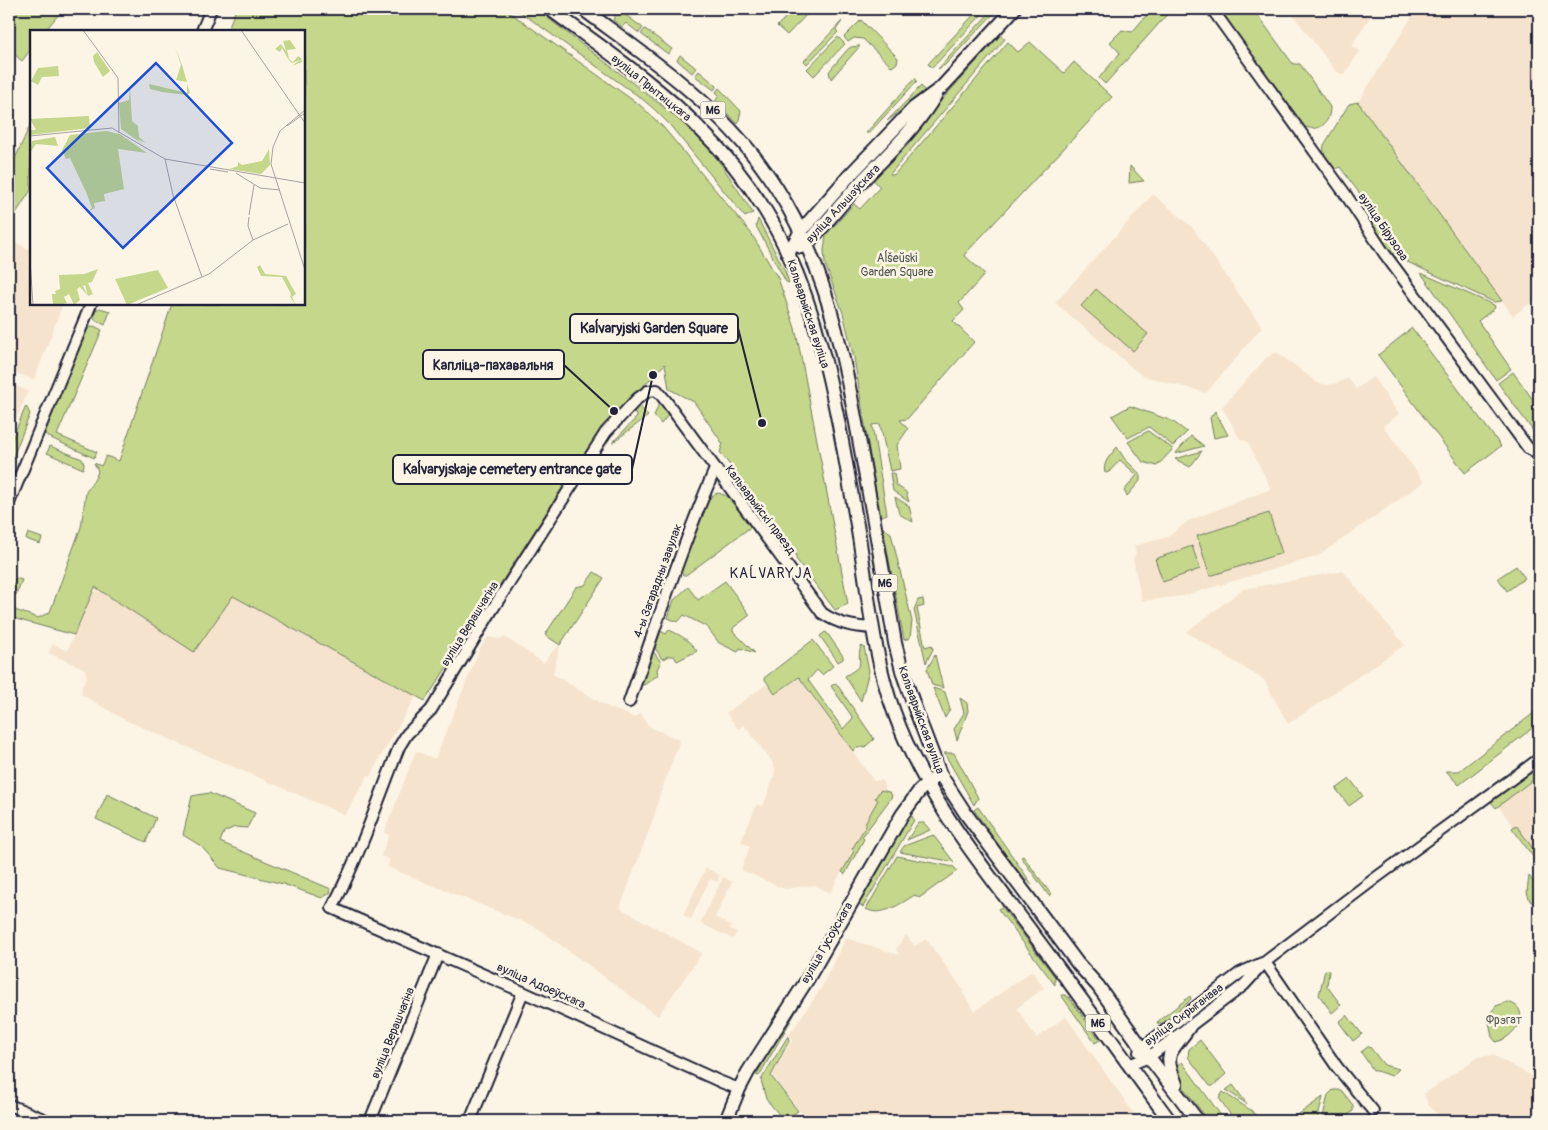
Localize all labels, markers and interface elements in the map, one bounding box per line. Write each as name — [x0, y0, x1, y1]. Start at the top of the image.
inset map — [30, 30, 305, 305]
street label: вуліца Прытыцкага — [608, 51, 694, 125]
road number: М6 — [700, 102, 726, 118]
street label: вуліца Альшэўскага — [803, 161, 884, 247]
street label: вуліца Бірузова — [1355, 190, 1412, 264]
park label: Aĺšeŭski Garden Square — [861, 250, 934, 280]
street label: Кальварыйская вуліца — [783, 258, 833, 371]
callout: Kaĺvaryjski Garden Square — [570, 314, 738, 343]
text: Kaĺvaryjski Garden Square — [580, 318, 729, 337]
callout: Капліца-пахавальня — [423, 350, 564, 379]
text: Капліца-пахавальня — [433, 357, 554, 374]
callout: Kaĺvaryjskaje cemetery entrance gate — [393, 455, 632, 484]
text: Kaĺvaryjskaje cemetery entrance gate — [403, 459, 622, 478]
street label: Кальварыйскі праезд — [721, 462, 799, 558]
street label: 4-ы Загарадны завулак — [630, 522, 686, 640]
district label: KAĹVARYJA — [730, 564, 812, 582]
road number: М6 — [872, 574, 898, 592]
street label: вуліца Верашчагіна — [438, 579, 502, 669]
street label: Кальварыйская вуліца — [895, 664, 948, 776]
street label: вуліца Гусоўскага — [798, 899, 857, 986]
street label: вуліца Адоеўскага — [494, 960, 588, 1012]
street label: вуліца Скрыганава — [1142, 980, 1227, 1050]
street label: вуліца Верашчагіна — [368, 985, 418, 1081]
park label: Фрэгат — [1486, 1013, 1522, 1028]
road number: М6 — [1086, 1014, 1110, 1032]

